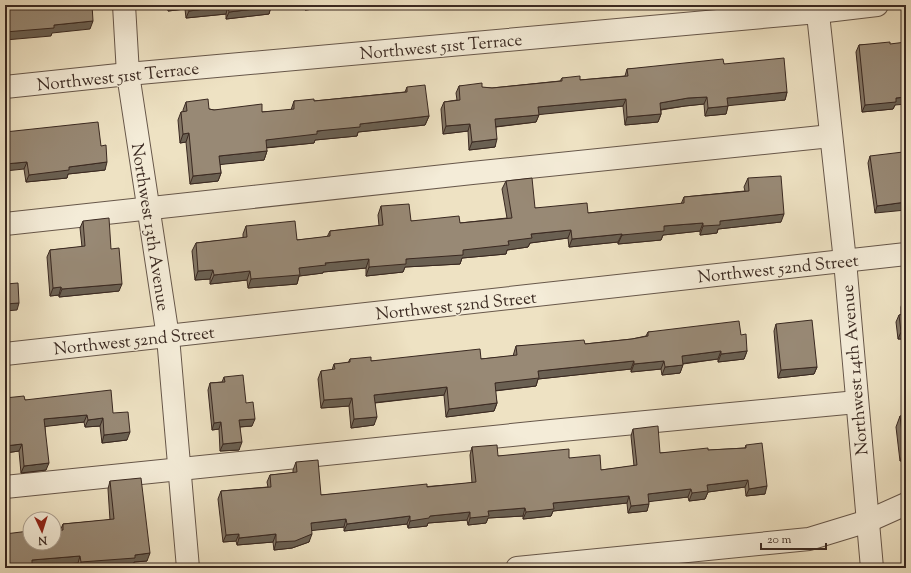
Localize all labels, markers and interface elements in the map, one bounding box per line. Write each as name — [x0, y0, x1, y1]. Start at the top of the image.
street label: Northwest 51st Terrace — [359, 29, 523, 67]
street label: Northwest 51st Terrace — [36, 58, 201, 98]
street label: Northwest 13th Avenue — [124, 142, 174, 313]
street label: Northwest 52nd Street — [697, 250, 860, 290]
street label: Northwest 14th Avenue — [837, 283, 875, 456]
street label: Northwest 52nd Street — [375, 287, 538, 327]
street label: Northwest 52nd Street — [53, 322, 216, 362]
north arrow — [22, 511, 62, 551]
scale bar — [761, 525, 826, 551]
text: 20 m — [767, 531, 792, 549]
text: N — [37, 532, 49, 548]

